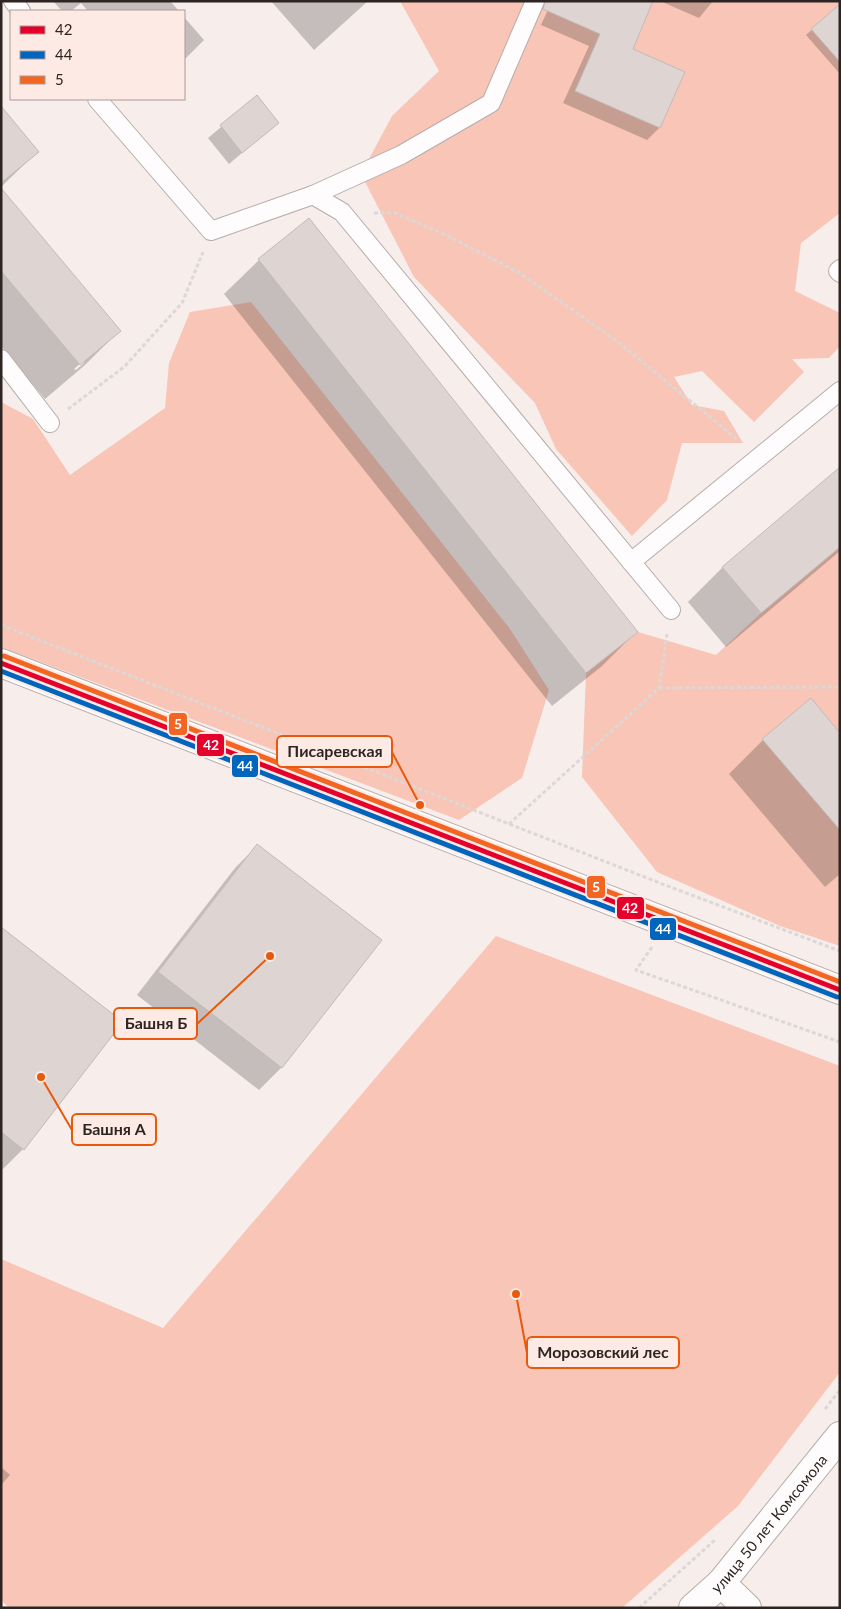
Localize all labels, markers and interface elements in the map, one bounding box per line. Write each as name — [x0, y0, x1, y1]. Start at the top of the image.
legend — [10, 10, 185, 100]
text: 42 — [55, 20, 72, 38]
text: 44 — [55, 45, 73, 63]
text: 5 — [55, 70, 64, 88]
line badge: 5 — [168, 712, 188, 736]
text: 5 — [174, 715, 182, 732]
line badge: 42 — [196, 733, 225, 757]
text: 42 — [203, 736, 219, 753]
callout: Писаревская — [277, 736, 392, 767]
text: Писаревская — [287, 741, 383, 760]
line badge: 44 — [231, 754, 259, 778]
text: 44 — [237, 757, 253, 774]
line badge: 5 — [586, 875, 606, 899]
text: 5 — [592, 878, 600, 895]
line badge: 42 — [616, 896, 645, 920]
text: 42 — [622, 899, 638, 916]
line badge: 44 — [649, 917, 677, 941]
text: 44 — [655, 920, 671, 937]
callout: Башня Б — [114, 1008, 197, 1039]
text: Башня Б — [125, 1013, 187, 1032]
callout: Башня А — [72, 1114, 156, 1145]
text: Башня А — [82, 1119, 147, 1138]
callout: Морозовский лес — [527, 1337, 679, 1368]
text: Морозовский лес — [537, 1342, 669, 1361]
street label: улица 50 лет Комсомола — [707, 1451, 831, 1597]

